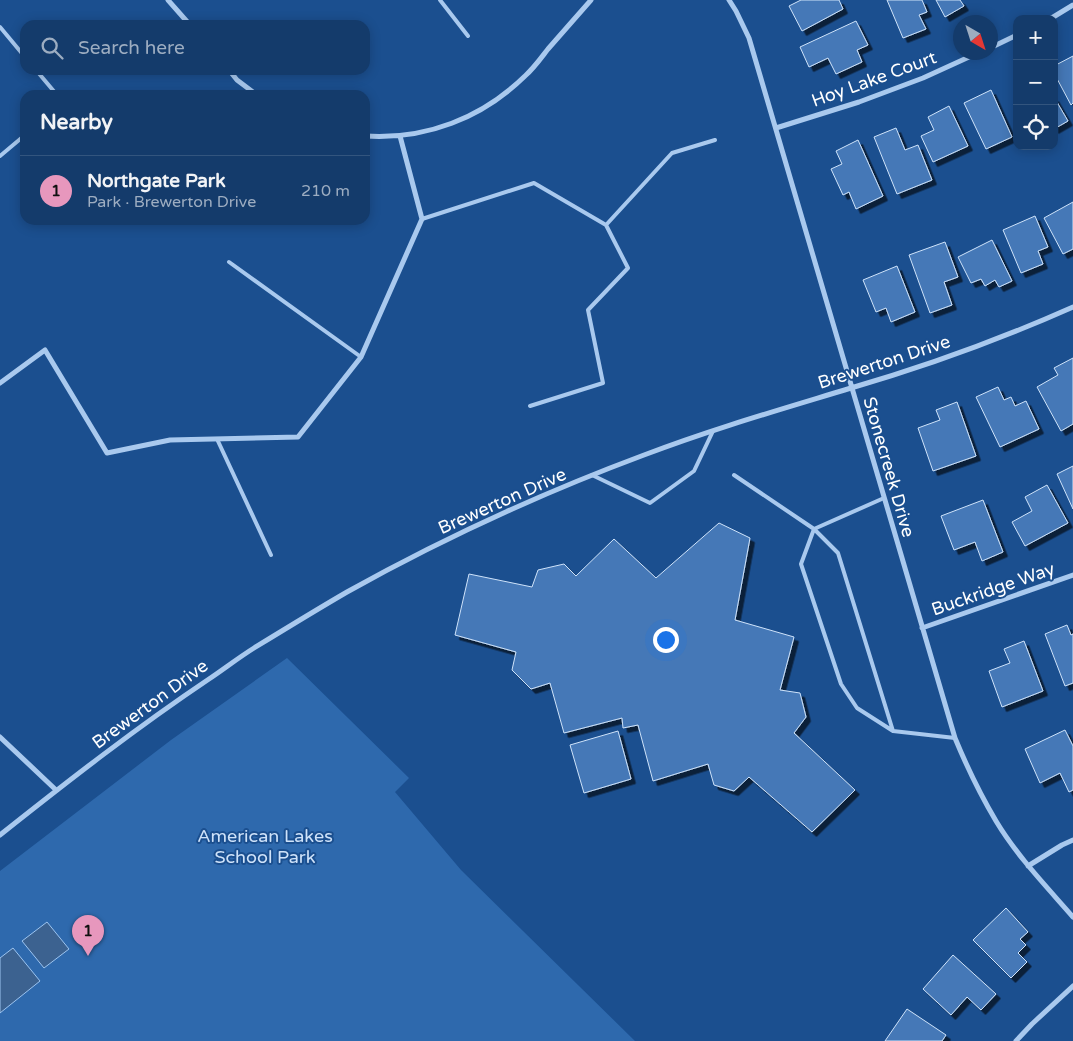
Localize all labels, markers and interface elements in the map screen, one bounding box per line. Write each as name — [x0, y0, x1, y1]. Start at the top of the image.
north arrow — [953, 15, 998, 60]
map controls — [1013, 15, 1058, 150]
button: + — [1013, 15, 1058, 60]
search box — [20, 20, 370, 75]
icon: search — [38, 34, 66, 62]
text: Search here — [78, 37, 185, 59]
street label: Hoy Lake Court — [808, 46, 940, 112]
button: − — [1013, 60, 1058, 105]
button: locate — [1013, 105, 1058, 150]
text: Nearby — [40, 110, 113, 135]
text: Northgate Park — [87, 170, 226, 192]
text: 1 — [51, 181, 61, 201]
text: 210 m — [301, 181, 350, 201]
text: Park · Brewerton Drive — [87, 192, 256, 212]
street label: Brewerton Drive — [815, 330, 953, 394]
street label: Stonecreek Drive — [858, 394, 920, 540]
street label: Brewerton Drive — [435, 463, 569, 539]
street label: Buckridge Way — [929, 558, 1058, 620]
your location — [653, 627, 679, 653]
street label: Brewerton Drive — [88, 655, 212, 753]
park label: American Lakes School Park — [197, 825, 333, 868]
pin: 1 — [72, 915, 104, 956]

